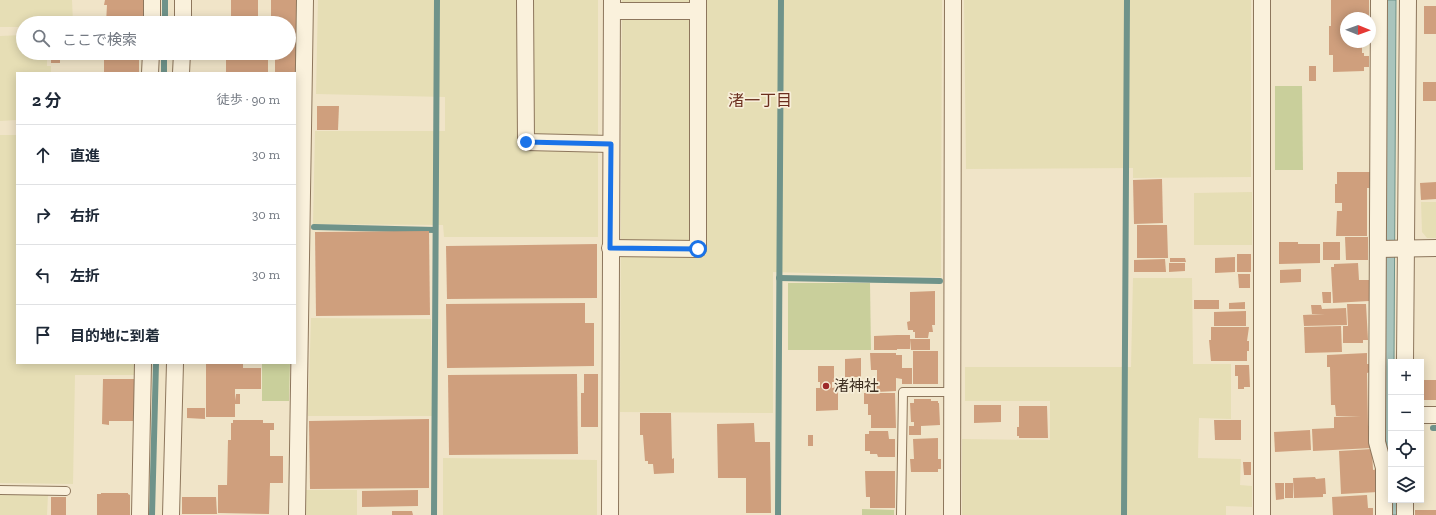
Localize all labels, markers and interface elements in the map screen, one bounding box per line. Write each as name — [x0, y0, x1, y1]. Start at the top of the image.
north arrow — [1340, 12, 1376, 48]
search box — [16, 16, 296, 60]
icon: search — [30, 27, 52, 49]
text: ここで検索 — [62, 31, 137, 49]
text: 2 分 — [32, 90, 61, 110]
district label: 渚一丁目 — [728, 91, 792, 110]
text: 徒歩 · 90 m — [217, 92, 280, 107]
route end — [517, 133, 535, 151]
icon: ahead — [32, 144, 54, 166]
text: 直進 — [70, 147, 100, 165]
text: 30 m — [252, 147, 280, 162]
icon: right — [32, 204, 54, 226]
text: 右折 — [70, 207, 100, 225]
text: 30 m — [252, 207, 280, 222]
route start — [689, 240, 707, 258]
icon: left — [32, 264, 54, 286]
text: 左折 — [70, 267, 100, 285]
text: 30 m — [252, 267, 280, 282]
icon: arrive — [32, 324, 54, 346]
text: 目的地に到着 — [70, 327, 160, 345]
map controls — [1388, 359, 1424, 503]
button: + — [1388, 359, 1424, 395]
place label: 渚神社 — [834, 377, 879, 395]
marker: 渚神社 — [821, 381, 831, 391]
button: − — [1388, 395, 1424, 431]
button: locate — [1388, 431, 1424, 467]
button: layers — [1388, 467, 1424, 503]

